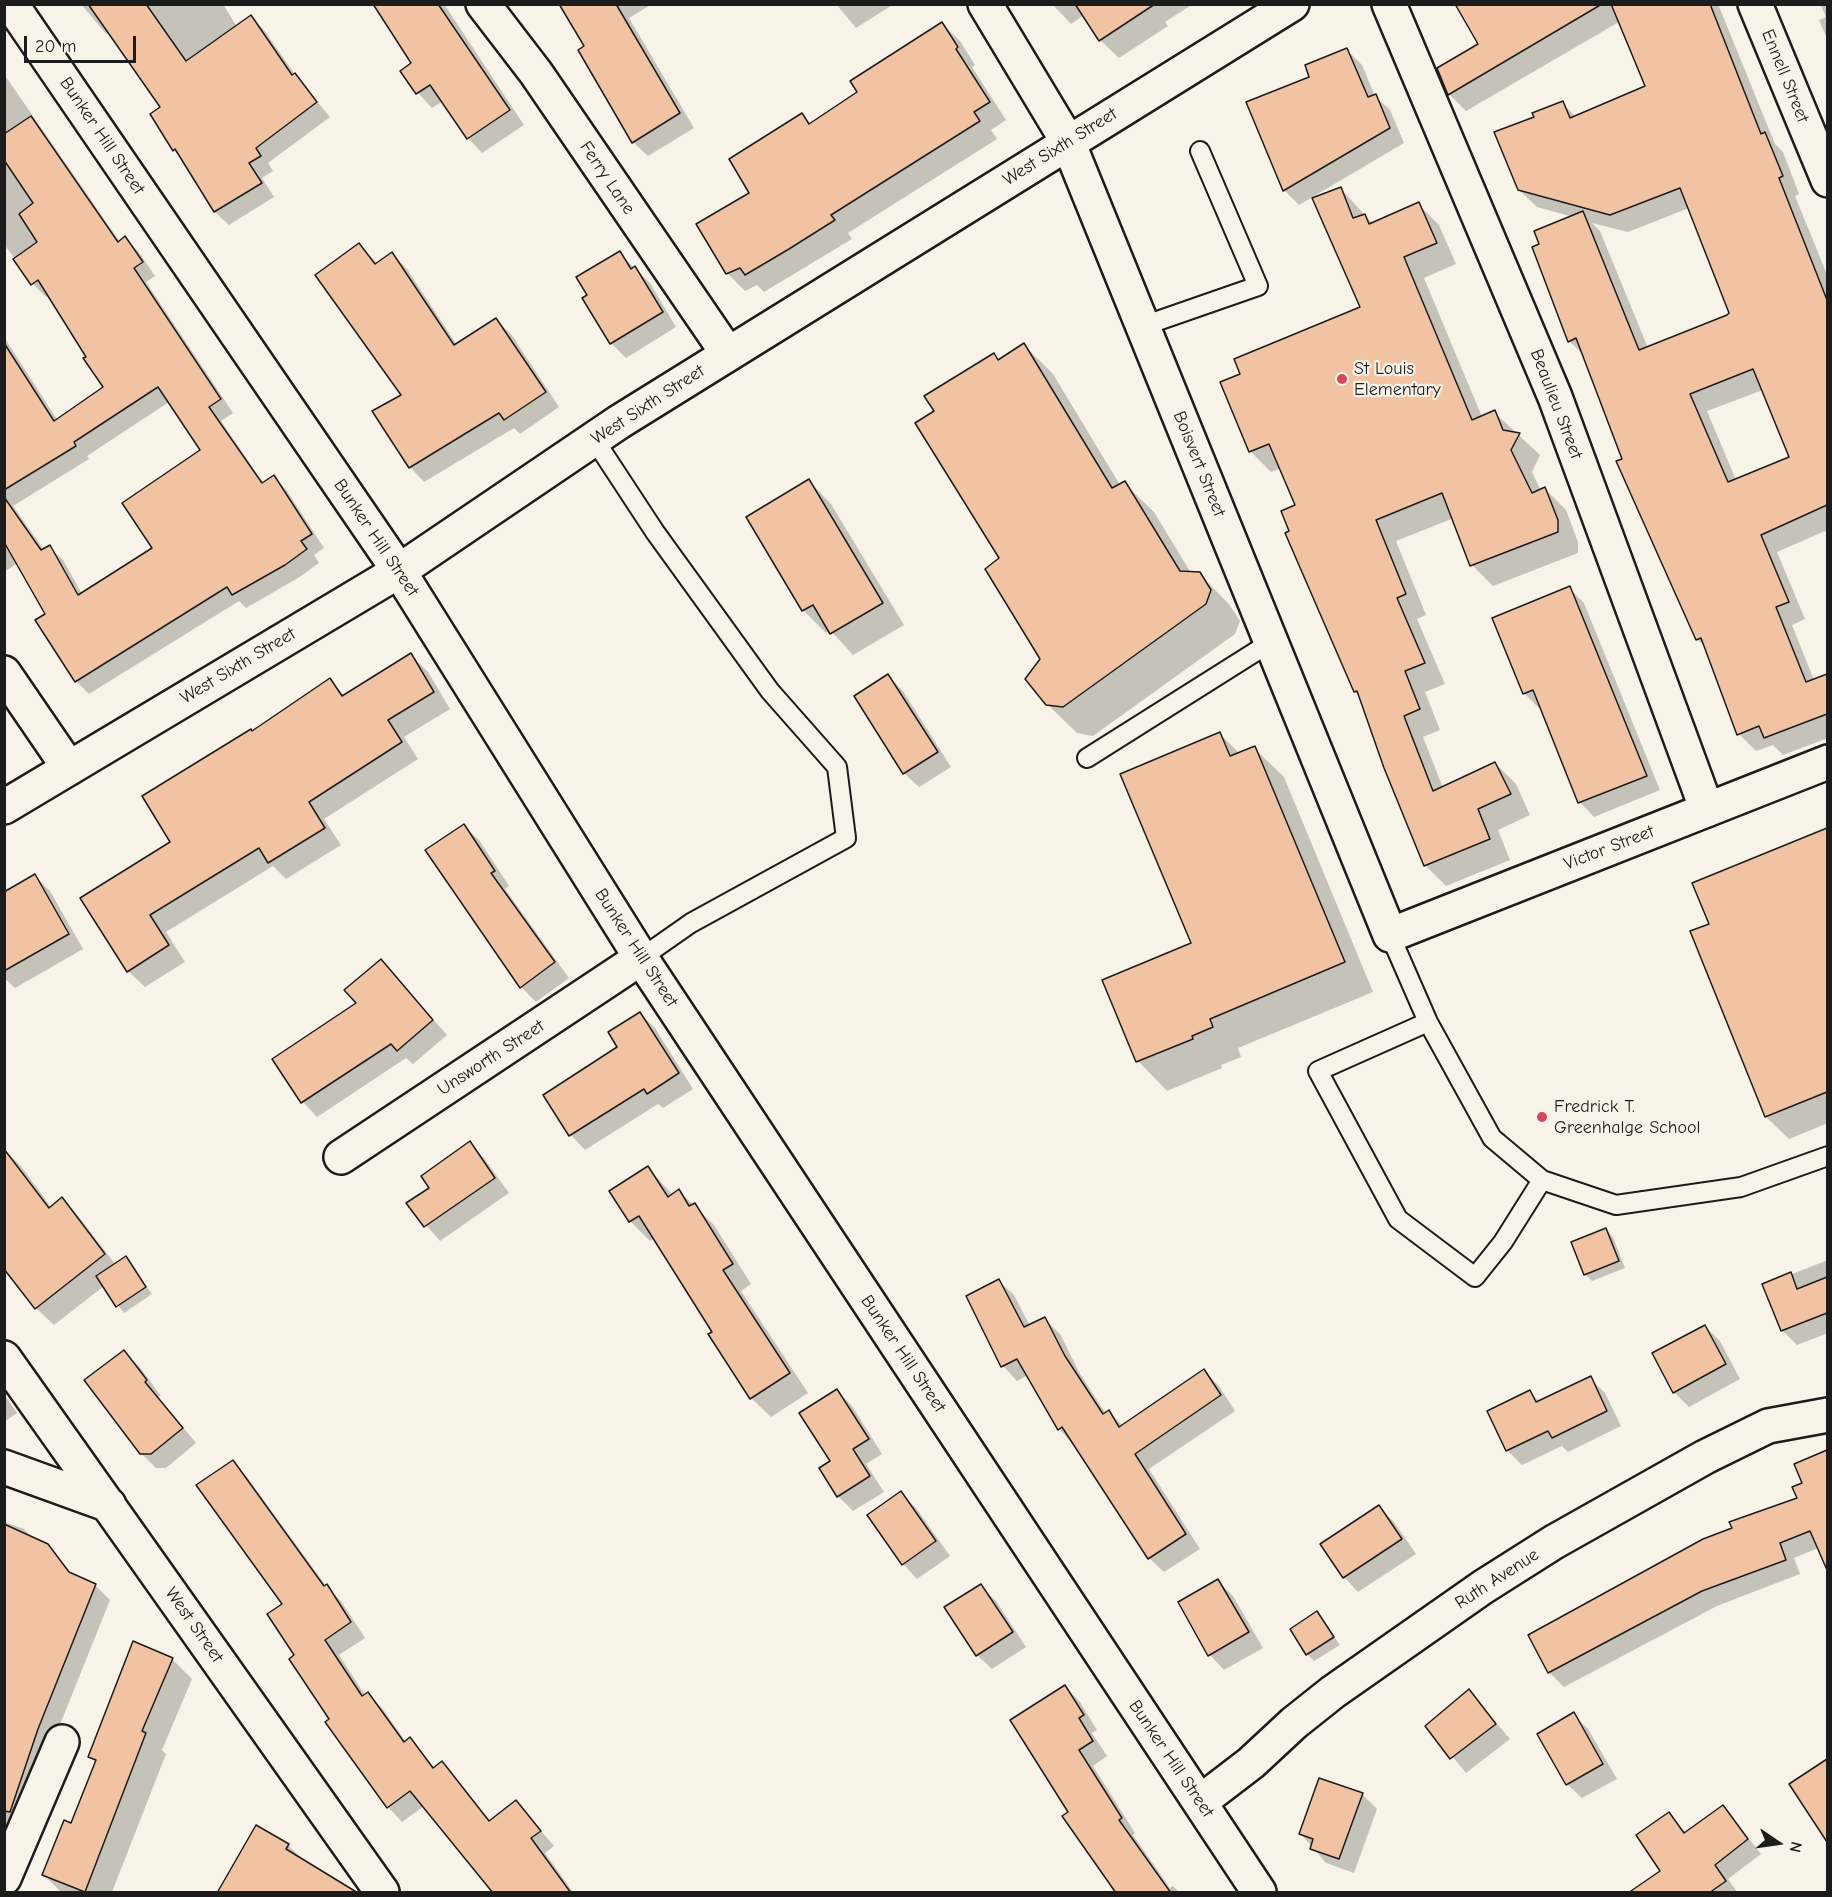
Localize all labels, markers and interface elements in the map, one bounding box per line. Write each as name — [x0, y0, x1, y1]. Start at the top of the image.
scale bar — [27, 24, 140, 62]
street label: Ennell Street — [1756, 26, 1814, 126]
text: 20 m — [35, 36, 76, 57]
street label: Bunker Hill Street — [55, 73, 149, 199]
street label: West Sixth Street — [999, 103, 1121, 191]
street label: Ferry Lane — [575, 137, 639, 219]
street label: Beaulieu Street — [1525, 346, 1587, 462]
place label: St Louis Elementary — [1354, 358, 1441, 400]
street label: West Sixth Street — [587, 360, 709, 450]
marker: St Louis Elementary — [1335, 372, 1349, 386]
street label: Boisvert Street — [1168, 408, 1230, 520]
street label: Bunker Hill Street — [329, 475, 423, 601]
street label: West Sixth Street — [177, 623, 299, 709]
street label: Victor Street — [1561, 821, 1657, 875]
street label: Bunker Hill Street — [590, 885, 682, 1011]
street label: Unsworth Street — [434, 1015, 548, 1101]
place label: Fredrick T. Greenhalge School — [1554, 1096, 1700, 1138]
marker: Fredrick T. Greenhalge School — [1535, 1110, 1549, 1124]
street label: Bunker Hill Street — [856, 1291, 950, 1417]
street label: Ruth Avenue — [1451, 1544, 1543, 1614]
street label: West Street — [160, 1583, 228, 1667]
street label: Bunker Hill Street — [1124, 1696, 1218, 1822]
north arrow — [1748, 1813, 1808, 1873]
text: N — [1786, 1840, 1805, 1854]

